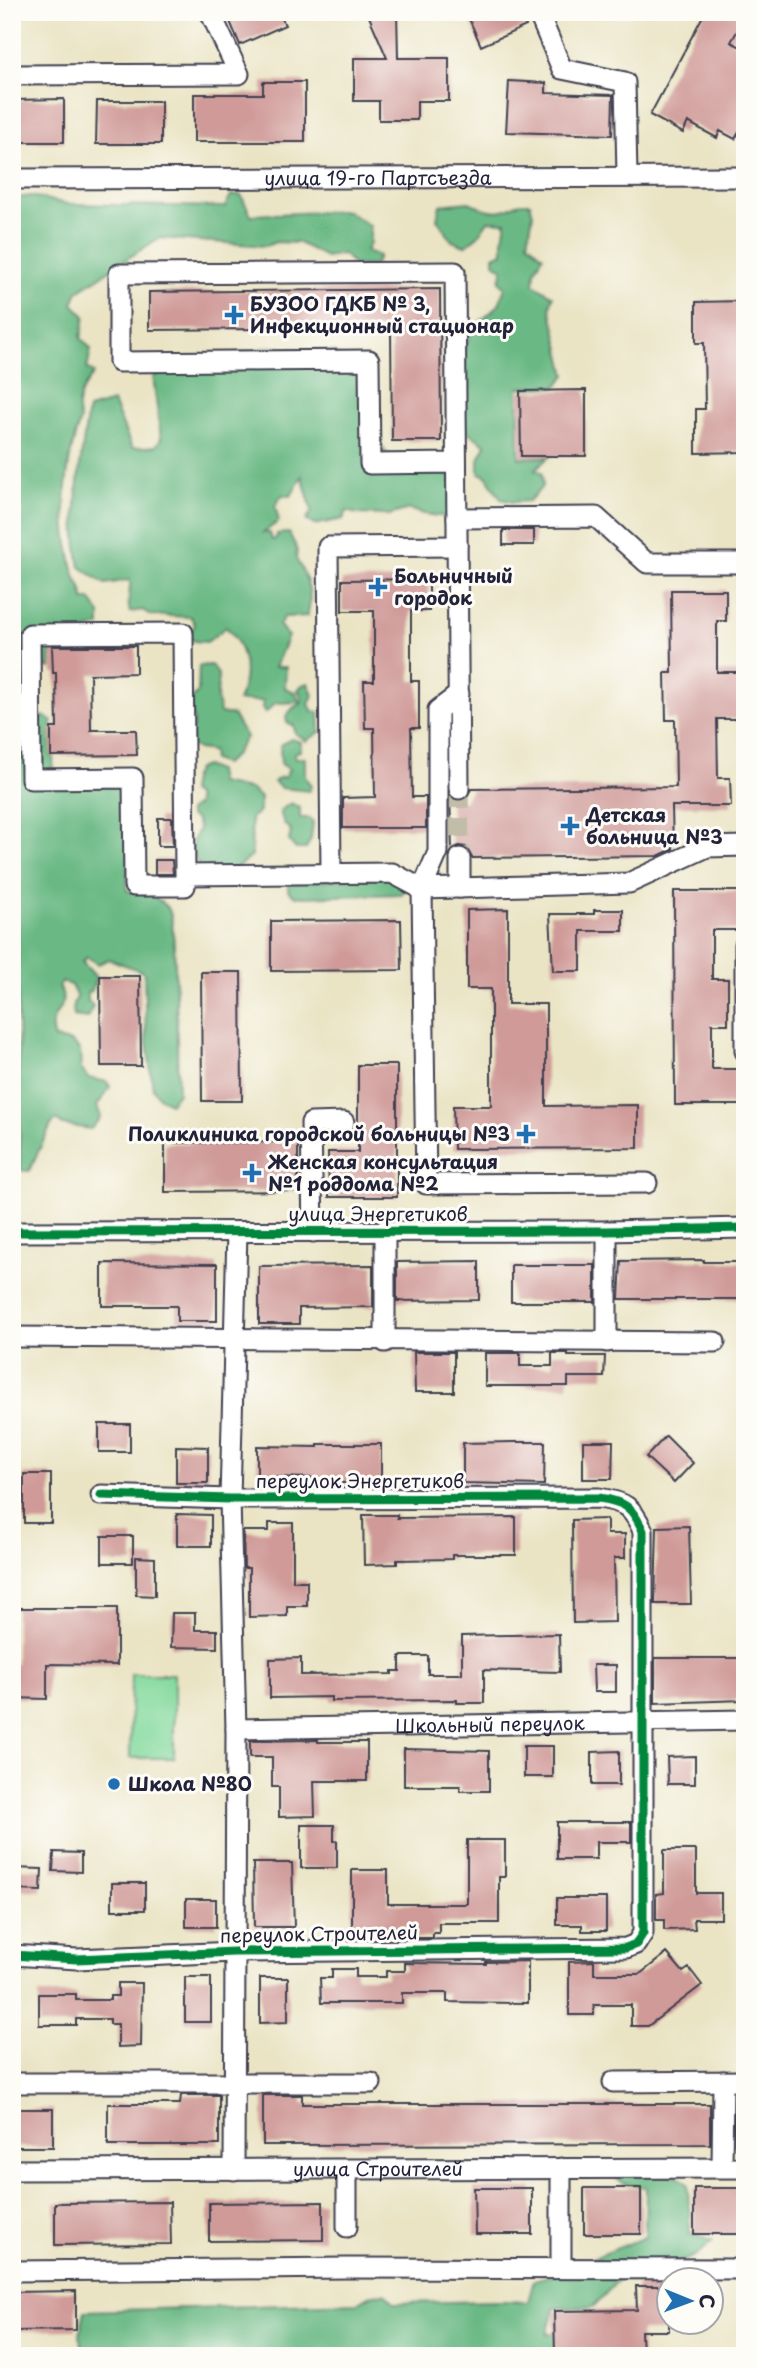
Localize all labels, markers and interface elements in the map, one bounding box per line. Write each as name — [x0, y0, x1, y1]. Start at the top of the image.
street label: улица 19-го Партсъезда — [264, 163, 492, 191]
place label: БУЗОО ГДКБ № 3, Инфекционный стационар — [250, 289, 514, 339]
marker: БУЗОО ГДКБ № 3, Инфекционный стационар — [224, 305, 244, 325]
place label: Больничный городок — [394, 561, 513, 611]
marker: Больничный городок — [368, 577, 388, 597]
place label: Детская больница №3 — [585, 800, 723, 850]
marker: Детская больница №3 — [560, 816, 580, 836]
place label: Поликлиника городской больницы №3 — [128, 1119, 510, 1147]
marker: Поликлиника городской больницы №3 — [516, 1124, 536, 1144]
place label: Женская консультация №1 роддома №2 — [267, 1147, 498, 1197]
marker: Женская консультация №1 роддома №2 — [242, 1163, 262, 1183]
street label: улица Энергетиков — [288, 1199, 468, 1227]
street label: переулок Энергетиков — [256, 1466, 464, 1494]
street label: Школьный переулок — [395, 1708, 586, 1739]
place label: Школа №80 — [128, 1769, 252, 1797]
marker: Школа №80 — [106, 1776, 122, 1792]
street label: переулок Строителей — [220, 1917, 418, 1949]
street label: улица Строителей — [293, 2154, 463, 2182]
north arrow — [656, 2266, 726, 2336]
text: С — [694, 2294, 722, 2309]

